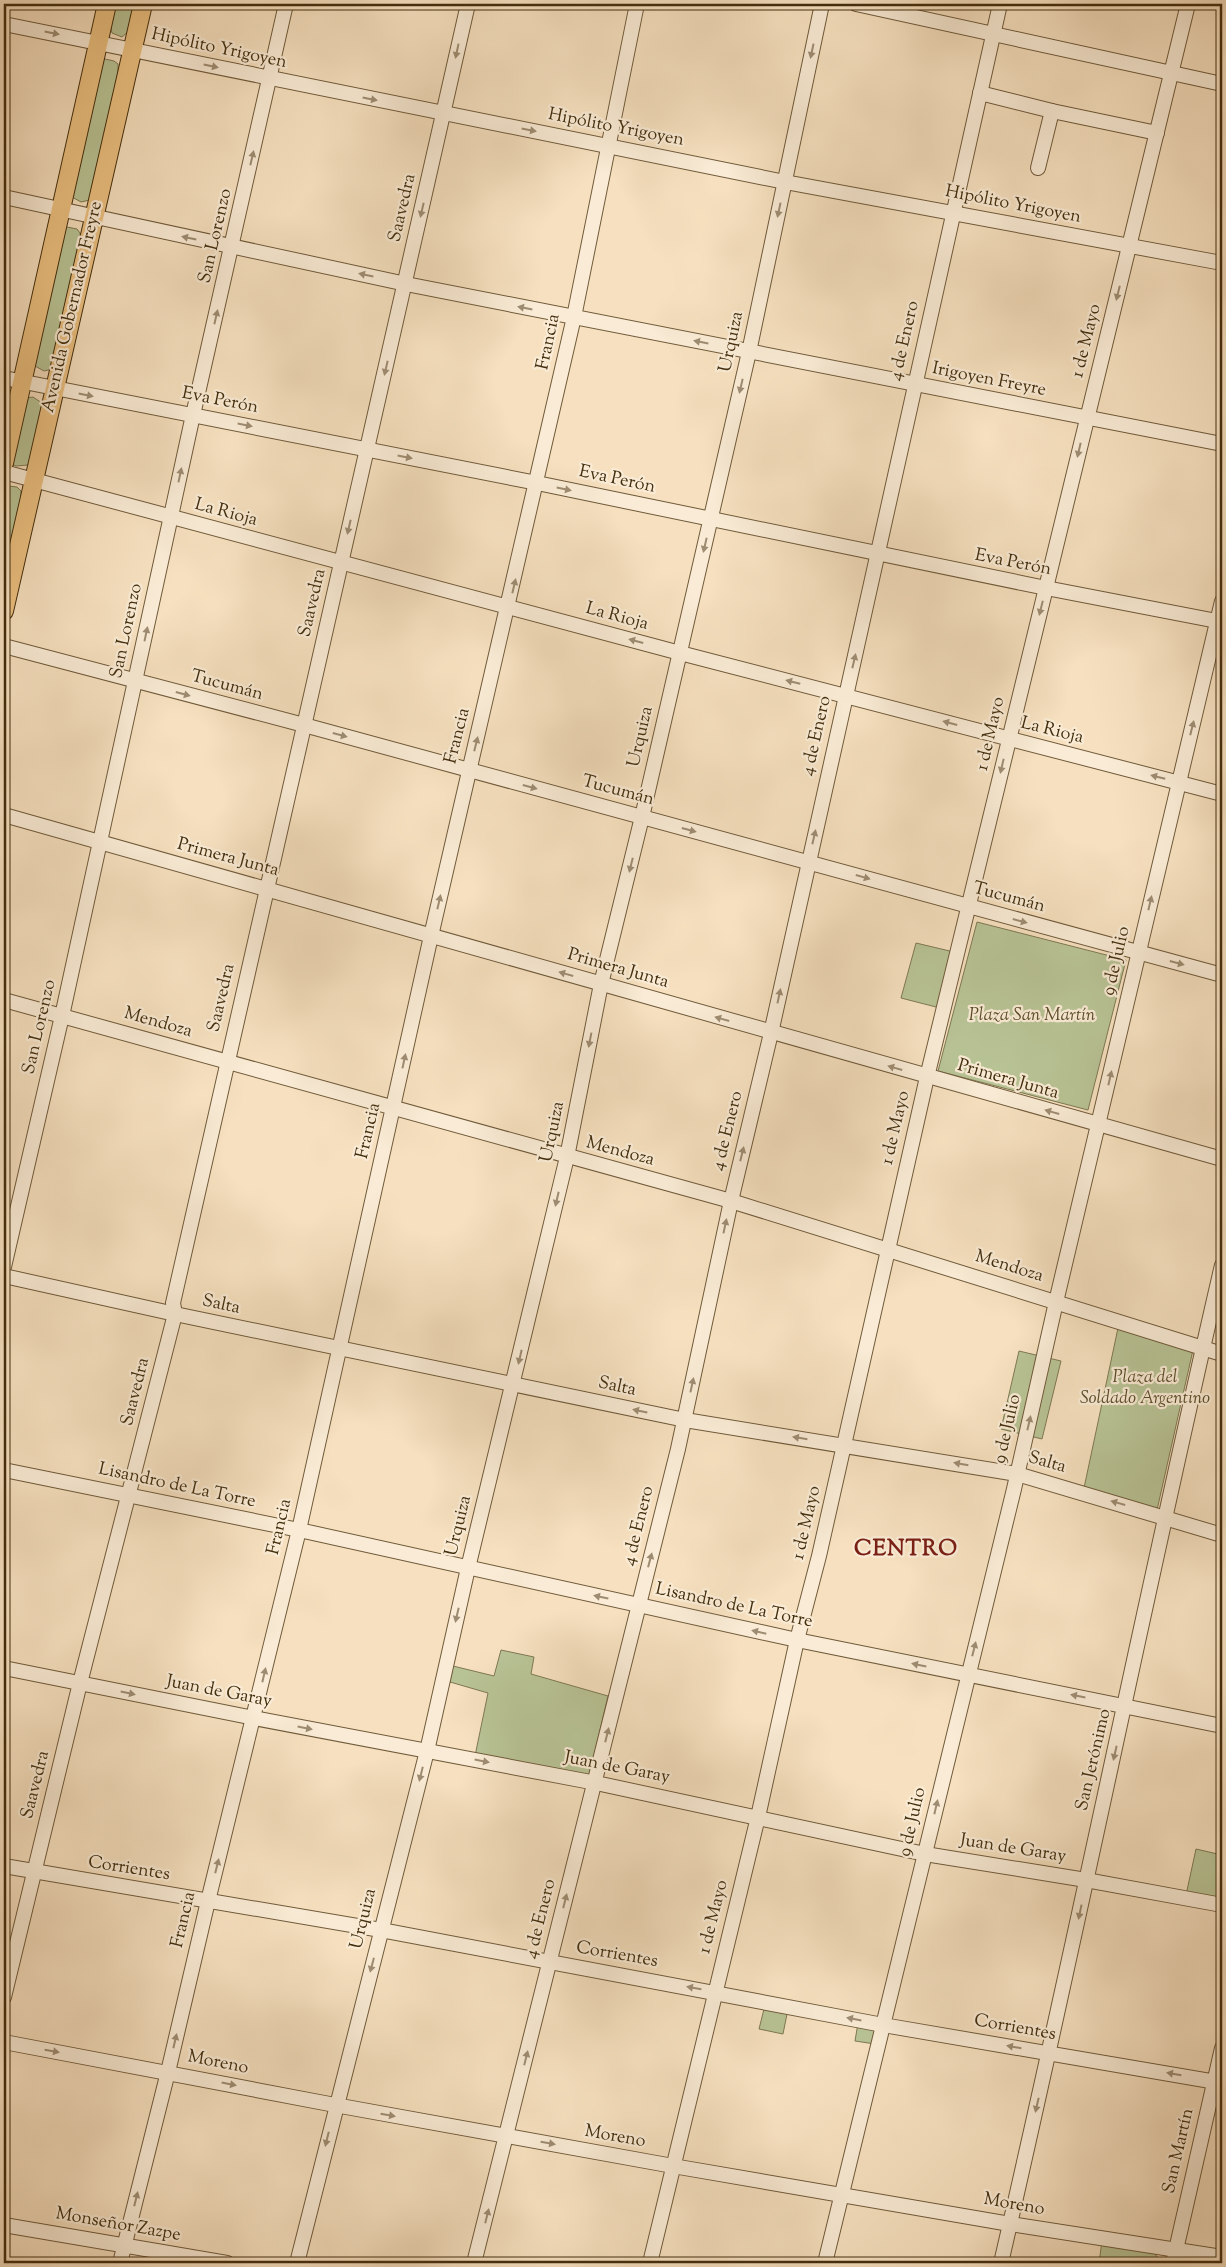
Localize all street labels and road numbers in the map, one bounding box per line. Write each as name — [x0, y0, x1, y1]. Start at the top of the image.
street label: Hipólito Yrigoyen — [149, 22, 290, 76]
street label: Hipólito Yrigoyen — [546, 102, 687, 154]
street label: Saavedra — [383, 171, 423, 245]
street label: Hipólito Yrigoyen — [943, 179, 1084, 231]
street label: San Lorenzo — [192, 186, 240, 286]
street label: Avenida Gobernador Freyre — [36, 199, 110, 415]
street label: 4 de Enero — [883, 298, 927, 384]
street label: 1 de Mayo — [1065, 301, 1109, 381]
street label: Urquiza — [713, 309, 751, 375]
street label: Francia — [530, 312, 568, 372]
street label: Irigoyen Freyre — [930, 356, 1048, 404]
street label: Eva Perón — [180, 381, 261, 421]
street label: Eva Perón — [576, 459, 658, 501]
street label: La Rioja — [192, 492, 260, 534]
street label: Eva Perón — [973, 543, 1054, 583]
street label: Saavedra — [293, 566, 333, 640]
street label: San Lorenzo — [104, 581, 150, 681]
street label: La Rioja — [583, 596, 651, 638]
street label: Tucumán — [188, 664, 266, 708]
street label: 4 de Enero — [795, 693, 839, 779]
street label: 1 de Mayo — [970, 694, 1012, 774]
street label: Urquiza — [621, 704, 661, 770]
street label: Francia — [439, 705, 477, 767]
street label: La Rioja — [1018, 711, 1086, 751]
street label: Tucumán — [579, 769, 657, 813]
street label: Primera Junta — [174, 832, 282, 884]
street label: Tucumán — [970, 876, 1048, 920]
street label: 9 de Julio — [1096, 924, 1138, 998]
street label: Primera Junta — [564, 942, 672, 996]
street label: Saavedra — [202, 961, 242, 1035]
street label: San Lorenzo — [16, 977, 64, 1077]
street label: Mendoza — [121, 1001, 195, 1045]
street label: Primera Junta — [954, 1053, 1062, 1107]
street label: 4 de Enero — [706, 1088, 751, 1174]
street label: 1 de Mayo — [875, 1088, 917, 1168]
street label: Urquiza — [534, 1099, 572, 1165]
street label: Francia — [350, 1100, 388, 1162]
street label: Mendoza — [583, 1130, 657, 1174]
street label: Mendoza — [972, 1244, 1046, 1290]
street label: Salta — [200, 1288, 242, 1322]
street label: Saavedra — [115, 1355, 157, 1429]
street label: Salta — [596, 1370, 638, 1404]
street label: 9 de Julio — [987, 1392, 1029, 1466]
street label: Salta — [1025, 1445, 1069, 1481]
street label: Lisandro de La Torre — [96, 1457, 258, 1515]
street label: 4 de Enero — [617, 1483, 662, 1569]
street label: 1 de Mayo — [786, 1483, 828, 1563]
street label: Urquiza — [439, 1493, 479, 1559]
street label: Francia — [261, 1496, 299, 1558]
street label: Lisandro de La Torre — [653, 1577, 815, 1635]
street label: Juan de Garay — [163, 1669, 274, 1715]
street label: San Jerónimo — [1070, 1706, 1118, 1814]
street label: Juan de Garay — [561, 1745, 672, 1791]
street label: Saavedra — [15, 1748, 57, 1822]
street label: 9 de Julio — [892, 1785, 934, 1859]
street label: Juan de Garay — [957, 1828, 1068, 1870]
street label: Corrientes — [86, 1850, 172, 1888]
street label: 4 de Enero — [519, 1876, 564, 1962]
street label: 1 de Mayo — [692, 1877, 736, 1957]
street label: Urquiza — [344, 1886, 384, 1952]
street label: Francia — [165, 1889, 203, 1951]
street label: Corrientes — [574, 1935, 660, 1975]
street label: Corrientes — [972, 2008, 1058, 2048]
street label: Moreno — [185, 2044, 251, 2082]
street label: San Martín — [1157, 2105, 1202, 2196]
street label: Moreno — [582, 2119, 648, 2155]
street label: Moreno — [981, 2187, 1047, 2223]
street label: Monseñor Zazpe — [53, 2201, 183, 2249]

